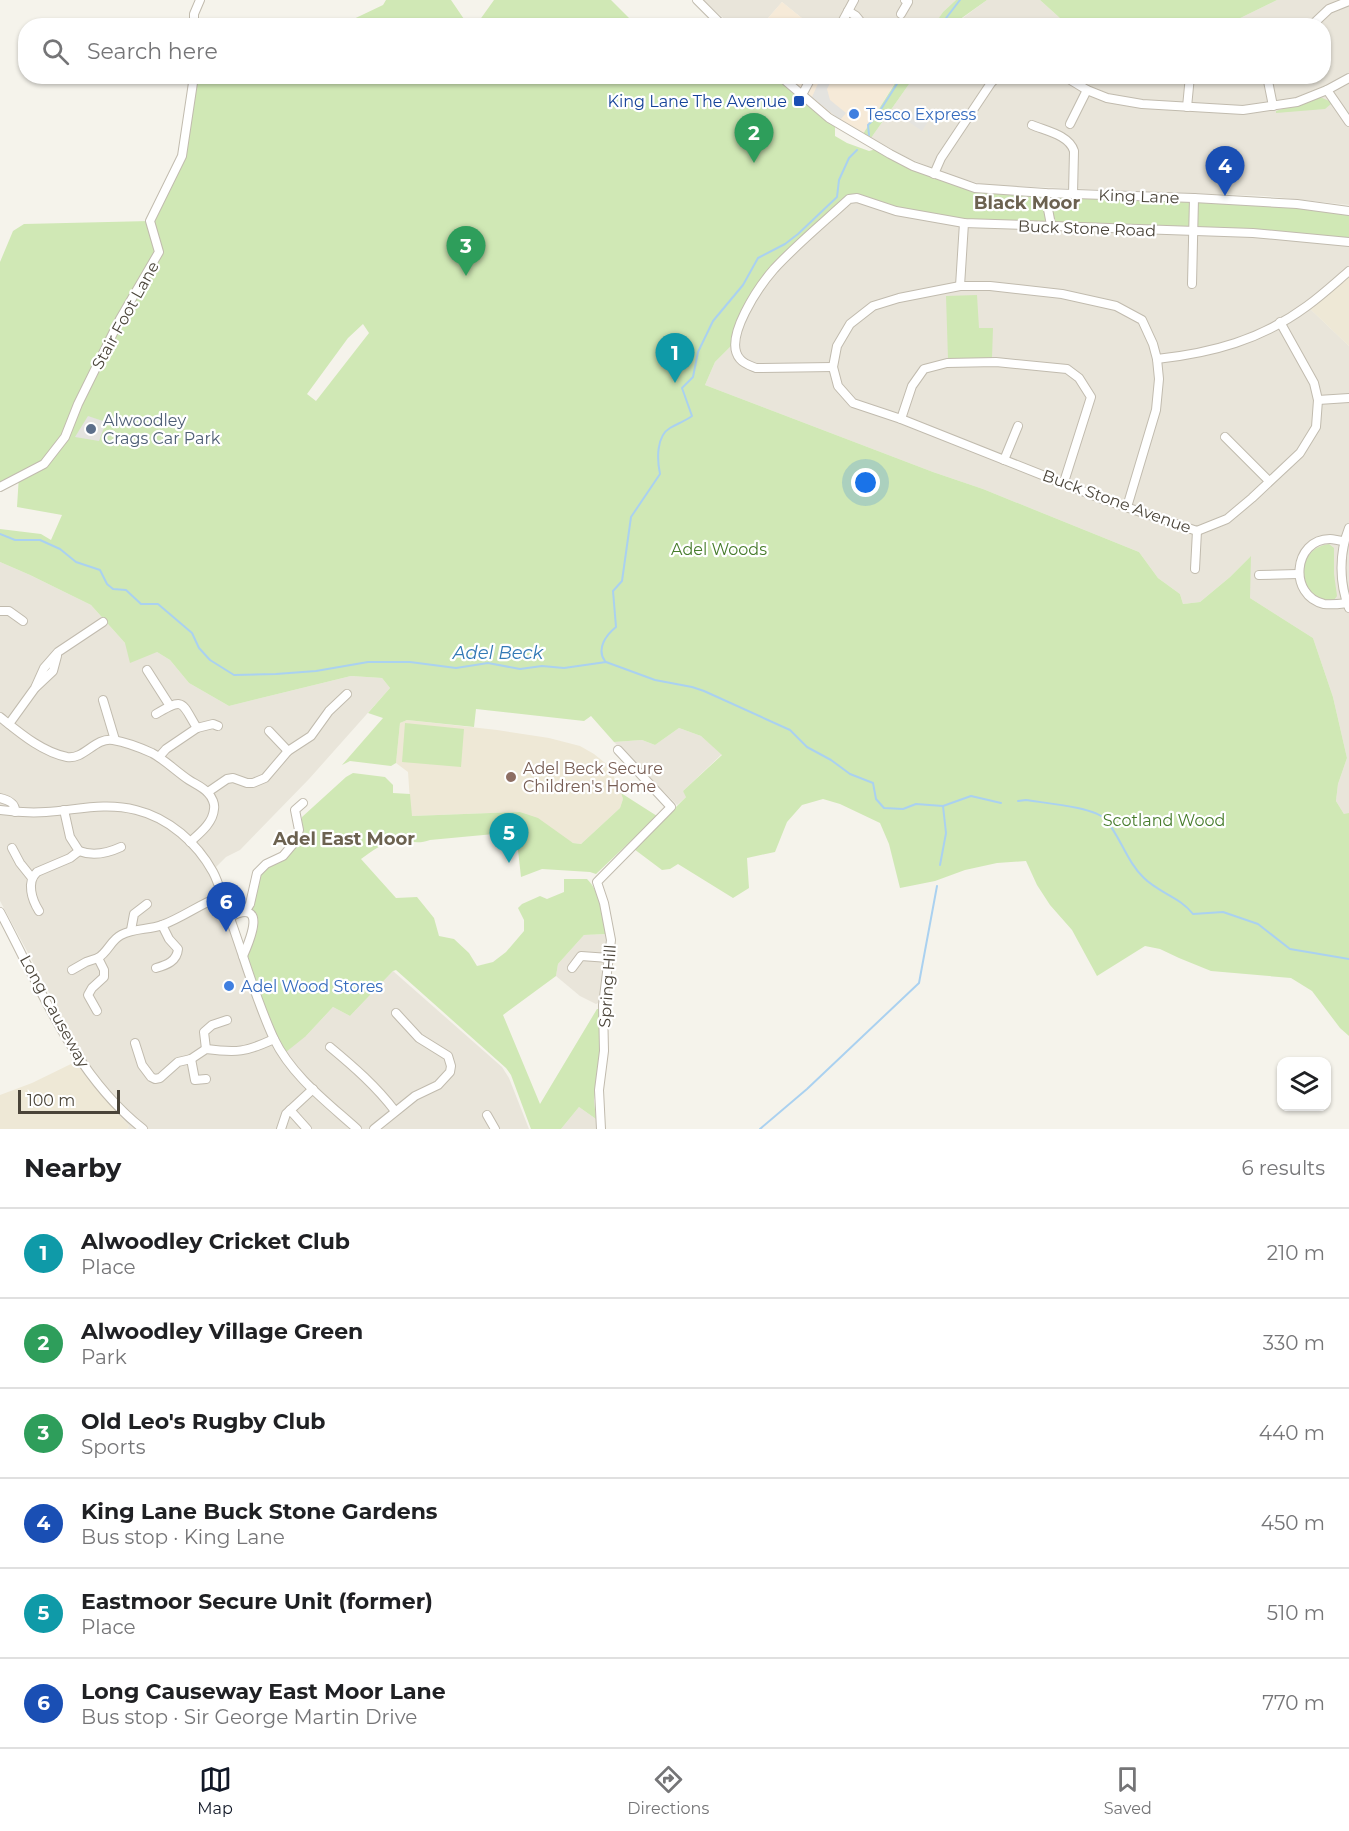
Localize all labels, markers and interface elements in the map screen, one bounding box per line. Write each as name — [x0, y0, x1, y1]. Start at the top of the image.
search box — [18, 18, 1331, 84]
icon: search — [39, 35, 72, 68]
text: Search here — [87, 38, 218, 65]
place label: King Lane The Avenue — [608, 92, 787, 111]
marker: King Lane The Avenue — [792, 94, 806, 108]
place label: Tesco Express — [866, 105, 976, 124]
marker: Tesco Express — [847, 107, 861, 121]
pin: 2 — [734, 114, 774, 163]
pin: 4 — [1206, 146, 1244, 196]
street label: King Lane — [1098, 186, 1180, 207]
district label: Black Moor — [974, 192, 1080, 214]
street label: Buck Stone Road — [1018, 217, 1156, 240]
pin: 3 — [446, 226, 486, 276]
street label: Stair Foot Lane — [88, 258, 163, 372]
pin: 1 — [656, 334, 694, 383]
place label: Alwoodley Crags Car Park — [103, 411, 221, 448]
marker: Alwoodley Crags Car Park — [84, 422, 98, 436]
street label: Buck Stone Avenue — [1040, 466, 1194, 537]
your location — [851, 468, 880, 497]
park label: Adel Woods — [671, 540, 767, 559]
water label: Adel Beck — [452, 642, 545, 664]
place label: Adel Beck Secure Children's Home — [523, 759, 663, 796]
marker: Adel Beck Secure Children's Home — [504, 770, 518, 784]
park label: Scotland Wood — [1103, 811, 1225, 830]
pin: 5 — [490, 814, 528, 863]
district label: Adel East Moor — [272, 828, 415, 850]
pin: 6 — [206, 882, 246, 932]
street label: Spring Hill — [595, 944, 620, 1028]
street label: Long Causeway — [16, 952, 93, 1071]
place label: Adel Wood Stores — [241, 977, 383, 996]
marker: Adel Wood Stores — [222, 979, 236, 993]
map controls — [1277, 1057, 1331, 1111]
button: layers — [1277, 1057, 1331, 1111]
scale bar — [18, 1087, 120, 1114]
text: 100 m — [27, 1091, 75, 1110]
text: Nearby — [24, 1152, 121, 1184]
text: 6 results — [1241, 1156, 1325, 1180]
text: Alwoodley Cricket Club — [81, 1228, 350, 1255]
text: 1 — [40, 1241, 47, 1265]
text: 210 m — [1267, 1241, 1325, 1265]
text: Place — [81, 1255, 136, 1279]
text: Alwoodley Village Green — [81, 1318, 363, 1345]
text: 2 — [38, 1331, 49, 1355]
text: 330 m — [1263, 1331, 1325, 1355]
text: Park — [81, 1345, 127, 1369]
text: Old Leo's Rugby Club — [81, 1408, 326, 1435]
text: 3 — [38, 1421, 49, 1445]
text: 440 m — [1259, 1421, 1325, 1445]
text: Sports — [81, 1435, 146, 1459]
text: King Lane Buck Stone Gardens — [81, 1498, 438, 1525]
text: 4 — [37, 1511, 50, 1535]
text: 450 m — [1261, 1511, 1325, 1535]
text: Bus stop · King Lane — [81, 1525, 285, 1549]
text: Eastmoor Secure Unit (former) — [81, 1588, 433, 1615]
text: 5 — [38, 1601, 49, 1625]
text: 510 m — [1267, 1601, 1325, 1625]
text: Place — [81, 1615, 136, 1639]
text: Long Causeway East Moor Lane — [81, 1678, 446, 1705]
text: 6 — [37, 1691, 50, 1715]
text: 770 m — [1262, 1691, 1325, 1715]
text: Bus stop · Sir George Martin Drive — [81, 1705, 417, 1729]
tab: Map — [197, 1763, 233, 1818]
tab: Directions — [627, 1763, 709, 1818]
tab: Saved — [1104, 1763, 1152, 1818]

